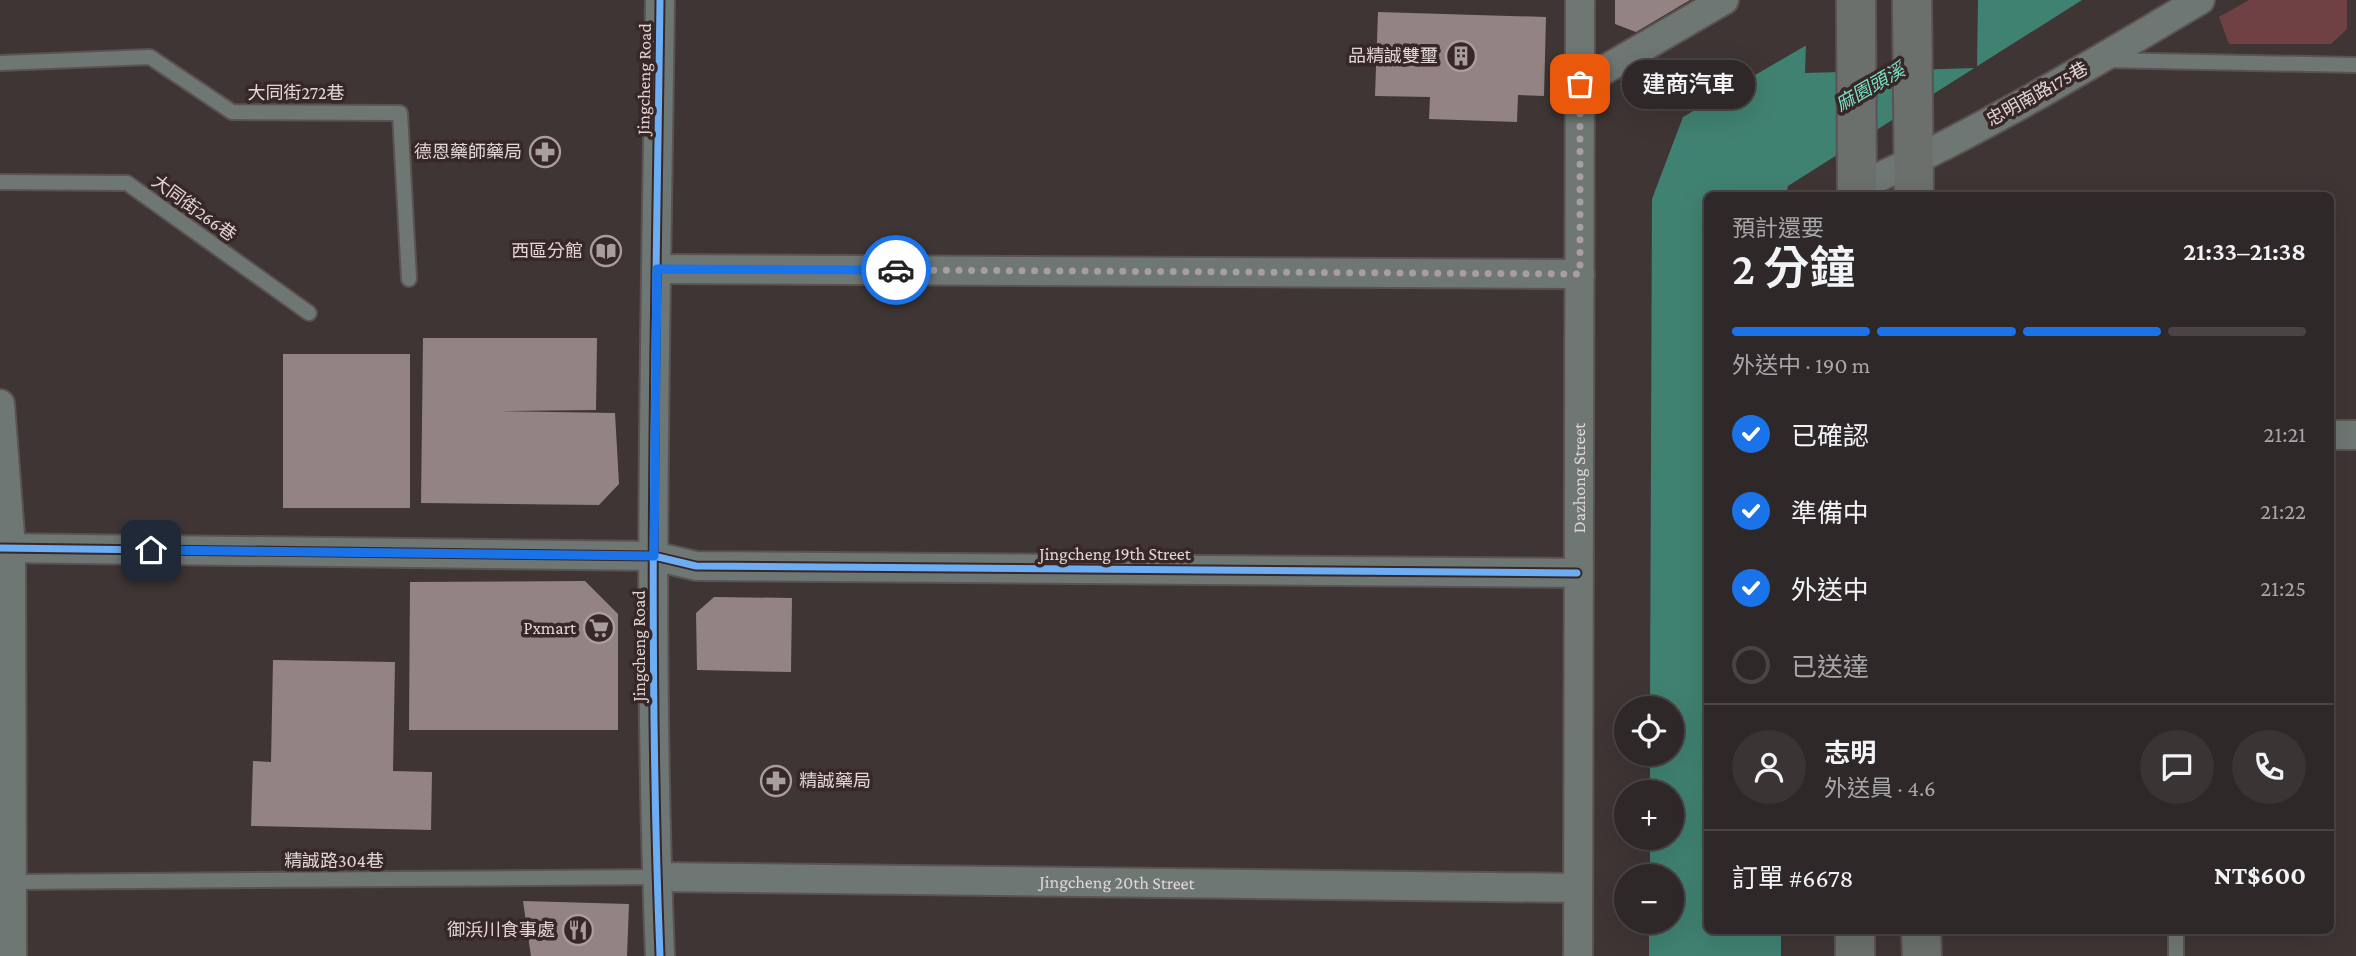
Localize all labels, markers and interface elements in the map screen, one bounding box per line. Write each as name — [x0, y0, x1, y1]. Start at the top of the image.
street label: Jingcheng Road — [633, 22, 655, 137]
building icon: 品精誠雙璽 — [1444, 39, 1478, 73]
place label: 品精誠雙璽 — [1348, 46, 1438, 66]
pin — [1550, 54, 1610, 114]
water label: 麻園頭溪 — [1832, 57, 1911, 115]
street label: 忠明南路175巷 — [1983, 58, 2091, 130]
callout: 建商汽車 — [1622, 60, 1755, 108]
icon: bag — [1561, 65, 1599, 103]
text: 建商汽車 — [1643, 71, 1735, 97]
street label: 大同街272巷 — [247, 83, 345, 103]
pharmacy icon: 德恩藥師藥局 — [528, 135, 562, 169]
place label: 德恩藥師藥局 — [414, 142, 522, 162]
street label: 大同街266巷 — [148, 171, 240, 245]
text: 預計還要 — [1732, 215, 1824, 241]
library icon: 西區分館 — [589, 234, 623, 268]
courier — [861, 235, 931, 305]
text: 21:33–21:38 — [2183, 237, 2306, 266]
place label: 西區分館 — [511, 241, 583, 261]
text: 2 分鐘 — [1732, 243, 1856, 294]
icon: car — [877, 251, 915, 289]
text: 外送中 · 190 m — [1732, 352, 1870, 378]
icon: check — [1732, 415, 1770, 453]
text: 21:21 — [2264, 421, 2306, 447]
street label: Dazhong Street — [1569, 422, 1589, 533]
text: 已確認 — [1791, 422, 1869, 451]
icon: check — [1732, 492, 1770, 530]
text: 21:22 — [2260, 498, 2306, 524]
text: 準備中 — [1791, 499, 1869, 528]
pin — [121, 520, 181, 580]
icon: home — [132, 531, 170, 569]
street label: Jingcheng 19th Street — [1037, 544, 1192, 564]
icon: check — [1732, 569, 1770, 607]
text: 21:25 — [2260, 575, 2306, 601]
text: 外送中 — [1791, 576, 1869, 605]
street label: Jingcheng Road — [629, 590, 649, 704]
supermarket icon: Pxmart — [582, 611, 616, 645]
place label: Pxmart — [524, 618, 577, 638]
text: 已送達 — [1791, 653, 1869, 682]
map controls — [1614, 696, 1684, 934]
button: locate — [1614, 696, 1684, 766]
button: person — [1732, 730, 1806, 804]
button: chat — [2140, 730, 2214, 804]
button: phone — [2232, 730, 2306, 804]
text: 志明 — [1824, 739, 1876, 768]
pharmacy icon: 精誠藥局 — [759, 764, 793, 798]
place label: 精誠藥局 — [799, 771, 871, 791]
text: 外送員 · 4.6 — [1824, 775, 1936, 801]
button: + — [1614, 780, 1684, 850]
street label: 精誠路304巷 — [284, 851, 384, 871]
text: NT$600 — [2214, 861, 2306, 890]
button: − — [1614, 864, 1684, 934]
text: 訂單 #6678 — [1732, 864, 1854, 893]
street label: Jingcheng 20th Street — [1037, 872, 1196, 893]
restaurant icon: 御浜川食事處 — [561, 913, 595, 947]
place label: 御浜川食事處 — [447, 920, 555, 940]

